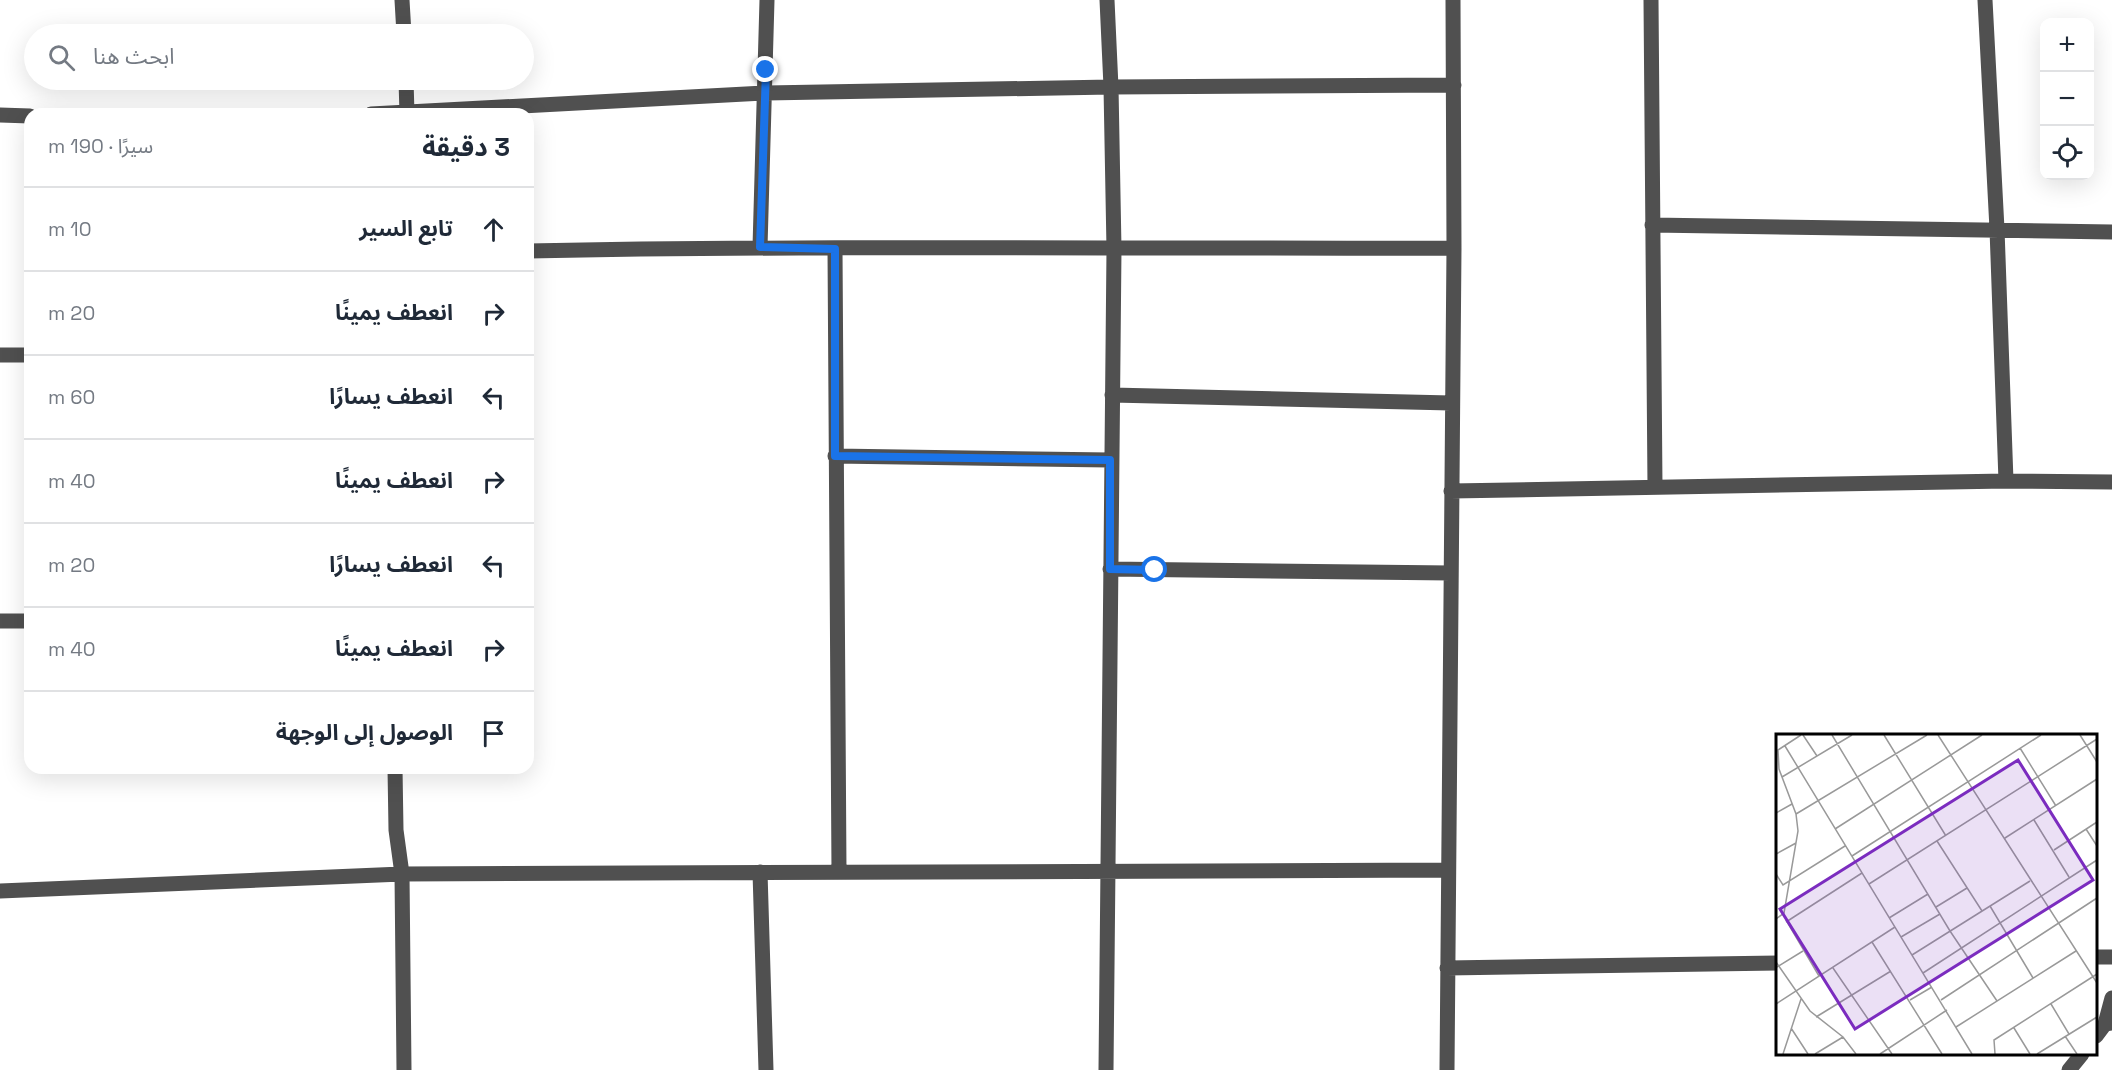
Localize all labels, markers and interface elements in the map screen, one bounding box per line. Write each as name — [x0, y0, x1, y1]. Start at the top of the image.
map controls — [2040, 18, 2094, 180]
button: + — [2040, 18, 2094, 72]
search box — [24, 24, 534, 90]
icon: search — [45, 41, 78, 74]
text: ابحث هنا — [93, 42, 174, 70]
route end — [752, 56, 778, 82]
button: − — [2040, 72, 2094, 126]
button: locate — [2040, 126, 2094, 180]
text: 3 دقيقة — [422, 130, 510, 164]
text: سيرًا · 190 m — [48, 133, 153, 159]
icon: ahead — [477, 213, 510, 246]
text: تابع السير — [359, 214, 453, 242]
text: 10 m — [48, 216, 92, 242]
icon: right — [477, 297, 510, 330]
text: انعطف يمينًا — [335, 298, 453, 326]
text: 20 m — [48, 300, 95, 326]
icon: left — [477, 381, 510, 414]
text: انعطف يسارًا — [329, 382, 453, 410]
text: 60 m — [48, 384, 95, 410]
icon: right — [477, 465, 510, 498]
text: انعطف يمينًا — [335, 466, 453, 494]
text: 40 m — [48, 468, 96, 494]
icon: left — [477, 549, 510, 582]
text: انعطف يسارًا — [329, 550, 453, 578]
text: 20 m — [48, 552, 95, 578]
route start — [1141, 556, 1167, 582]
icon: right — [477, 633, 510, 666]
text: انعطف يمينًا — [335, 634, 453, 662]
text: 40 m — [48, 636, 96, 662]
icon: arrive — [477, 717, 510, 750]
text: الوصول إلى الوجهة — [276, 718, 453, 746]
inset map — [1776, 734, 2097, 1055]

